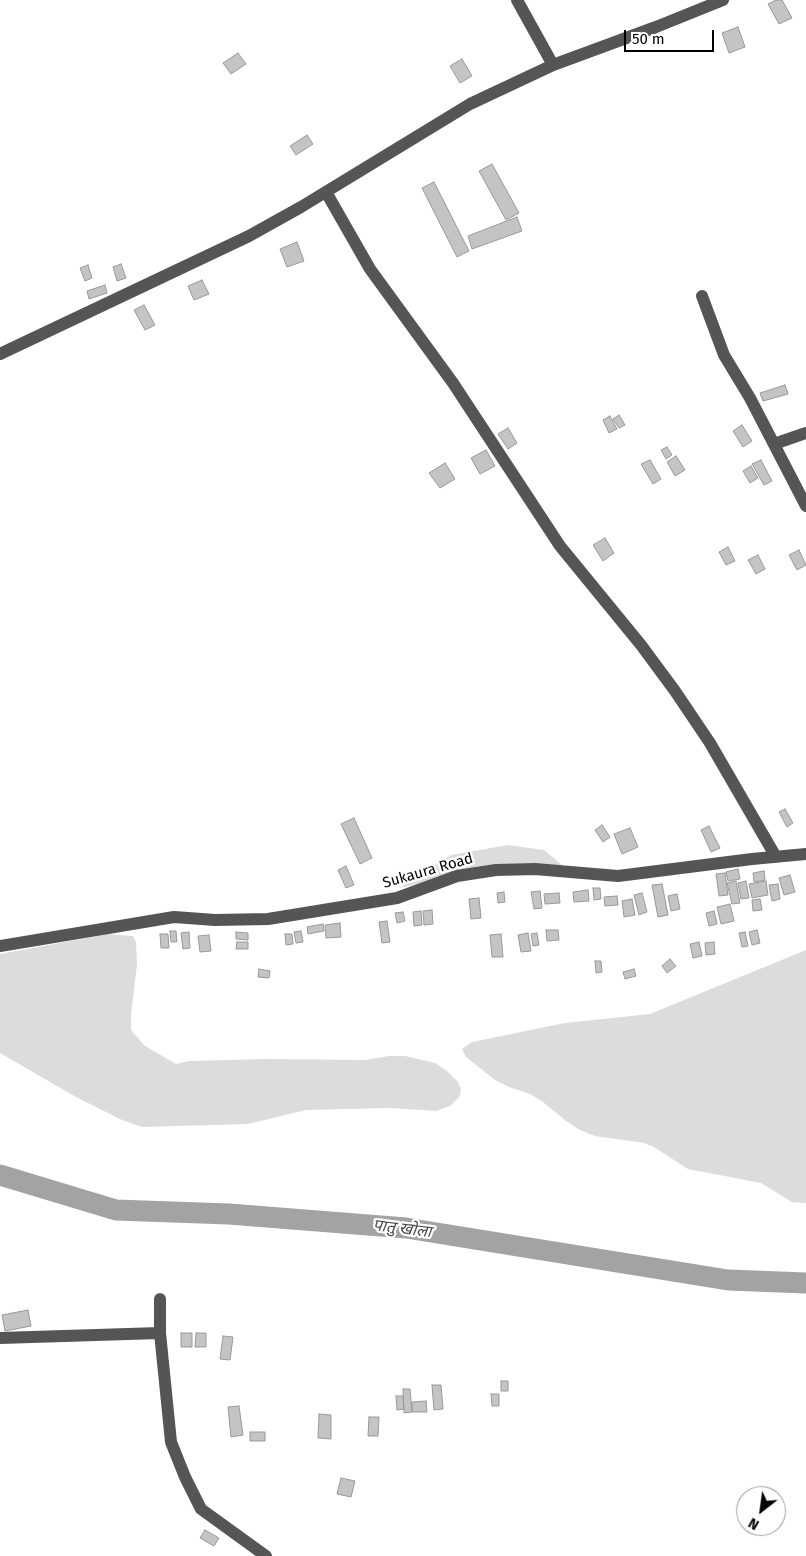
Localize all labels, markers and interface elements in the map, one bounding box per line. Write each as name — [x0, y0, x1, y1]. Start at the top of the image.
scale bar — [626, 20, 716, 52]
text: 50 m — [632, 30, 665, 48]
street label: Sukaura Road — [381, 849, 475, 893]
water label: पातु खोला — [372, 1216, 432, 1242]
north arrow — [736, 1486, 786, 1536]
text: N — [745, 1514, 762, 1533]

